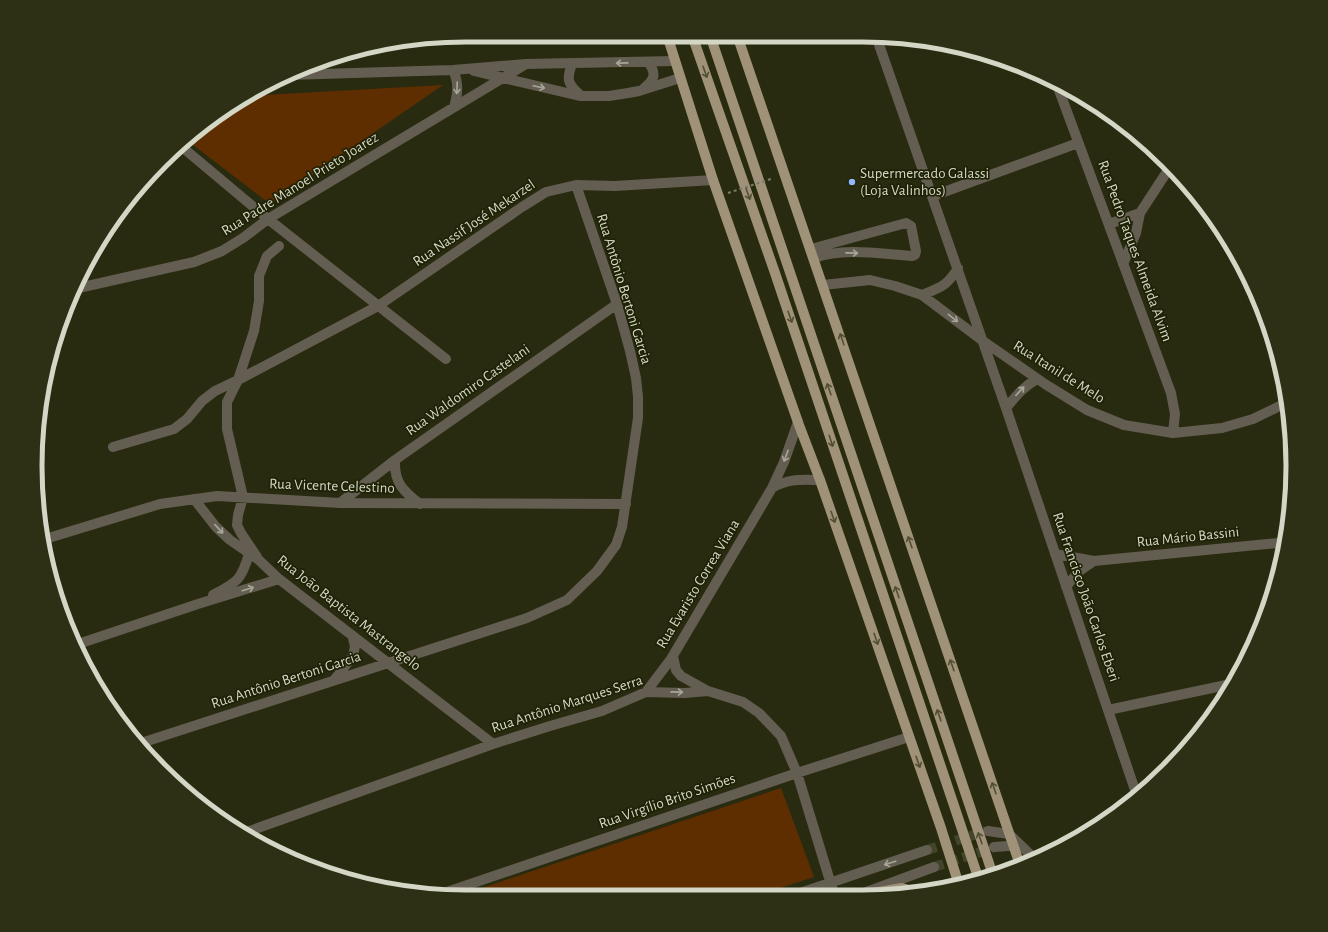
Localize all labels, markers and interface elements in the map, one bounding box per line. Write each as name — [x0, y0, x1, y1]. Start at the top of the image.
one-way arrow — [616, 59, 629, 67]
one-way arrow — [701, 65, 709, 77]
one-way arrow — [453, 81, 461, 94]
one-way arrow — [532, 83, 545, 91]
street label: Rua Padre Manoel Prieto Joarez — [219, 129, 381, 239]
street label: Rua Pedro Taques Almeida Alvim — [1095, 158, 1175, 344]
place label: Supermercado Galassi (Loja Valinhos) — [860, 166, 989, 198]
street label: Rua Nassif José Mekarzel — [410, 177, 538, 269]
marker: Supermercado Galassi (Loja Valinhos) — [847, 177, 857, 187]
one-way arrow — [744, 188, 752, 200]
street label: Rua Antônio Bertoni Garcia — [594, 212, 654, 366]
one-way arrow — [845, 249, 858, 257]
one-way arrow — [787, 311, 794, 324]
one-way arrow — [947, 313, 958, 322]
one-way arrow — [837, 334, 845, 346]
street label: Rua Itanil de Melo — [1011, 338, 1107, 406]
street label: Rua Waldomiro Castelani — [403, 342, 533, 438]
one-way arrow — [825, 383, 832, 396]
one-way arrow — [1015, 386, 1025, 396]
one-way arrow — [827, 435, 835, 447]
one-way arrow — [782, 449, 790, 461]
street label: Rua Vicente Celestino — [269, 476, 395, 496]
one-way arrow — [830, 510, 837, 523]
street label: Rua Francisco João Carlos Eberi — [1050, 510, 1122, 684]
street label: Rua Evaristo Correa Viana — [654, 517, 742, 651]
one-way arrow — [214, 524, 223, 534]
street label: Rua Mário Bassini — [1136, 524, 1240, 550]
one-way arrow — [906, 536, 913, 549]
street label: Rua João Baptista Mastrangelo — [274, 552, 424, 674]
one-way arrow — [242, 585, 255, 592]
one-way arrow — [893, 585, 900, 598]
one-way arrow — [872, 633, 880, 645]
street label: Rua Antônio Bertoni Garcia — [209, 649, 363, 711]
one-way arrow — [948, 659, 955, 672]
street label: Rua Antônio Marques Serra — [490, 672, 645, 736]
one-way arrow — [670, 689, 683, 696]
one-way arrow — [934, 709, 942, 721]
one-way arrow — [915, 756, 922, 769]
street label: Rua Virgílio Brito Simões — [597, 771, 737, 831]
one-way arrow — [989, 783, 997, 795]
one-way arrow — [976, 832, 983, 845]
one-way arrow — [884, 860, 897, 867]

